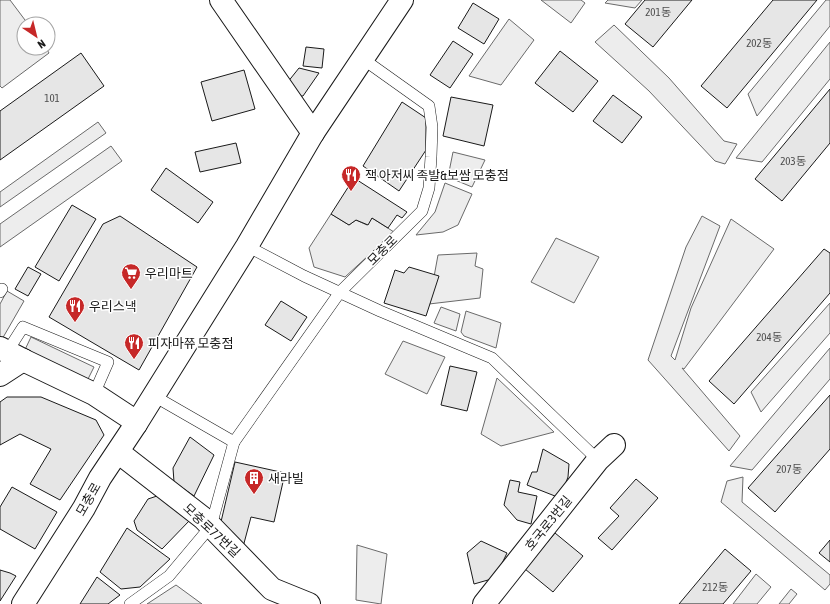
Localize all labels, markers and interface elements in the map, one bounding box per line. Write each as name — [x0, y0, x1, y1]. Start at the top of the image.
house number: 201동 — [645, 6, 671, 18]
north arrow — [16, 16, 56, 56]
text: N — [36, 37, 48, 51]
house number: 202동 — [746, 37, 772, 49]
house number: 101 — [44, 92, 60, 104]
house number: 203동 — [780, 155, 806, 167]
restaurant icon: 잭 아저씨 족발&보쌈 모충점 — [340, 164, 362, 192]
place label: 잭 아저씨 족발&보쌈 모충점 — [365, 168, 509, 183]
street label: 모충로 — [364, 232, 400, 268]
supermarket icon: 우리마트 — [120, 262, 142, 290]
place label: 우리마트 — [145, 266, 193, 281]
restaurant icon: 우리스낵 — [64, 295, 86, 323]
place label: 우리스낵 — [89, 299, 137, 314]
house number: 204동 — [756, 331, 782, 343]
restaurant icon: 피자마쮸 모충점 — [123, 332, 145, 360]
place label: 피자마쮸 모충점 — [148, 336, 234, 351]
house number: 207동 — [776, 463, 802, 475]
building icon: 새라빌 — [243, 467, 265, 495]
place label: 새라빌 — [268, 471, 304, 486]
street label: 모충로 — [73, 480, 104, 519]
street label: 호국로3번길 — [522, 493, 575, 554]
street label: 모충로77번길 — [180, 500, 243, 560]
house number: 212동 — [702, 581, 728, 593]

